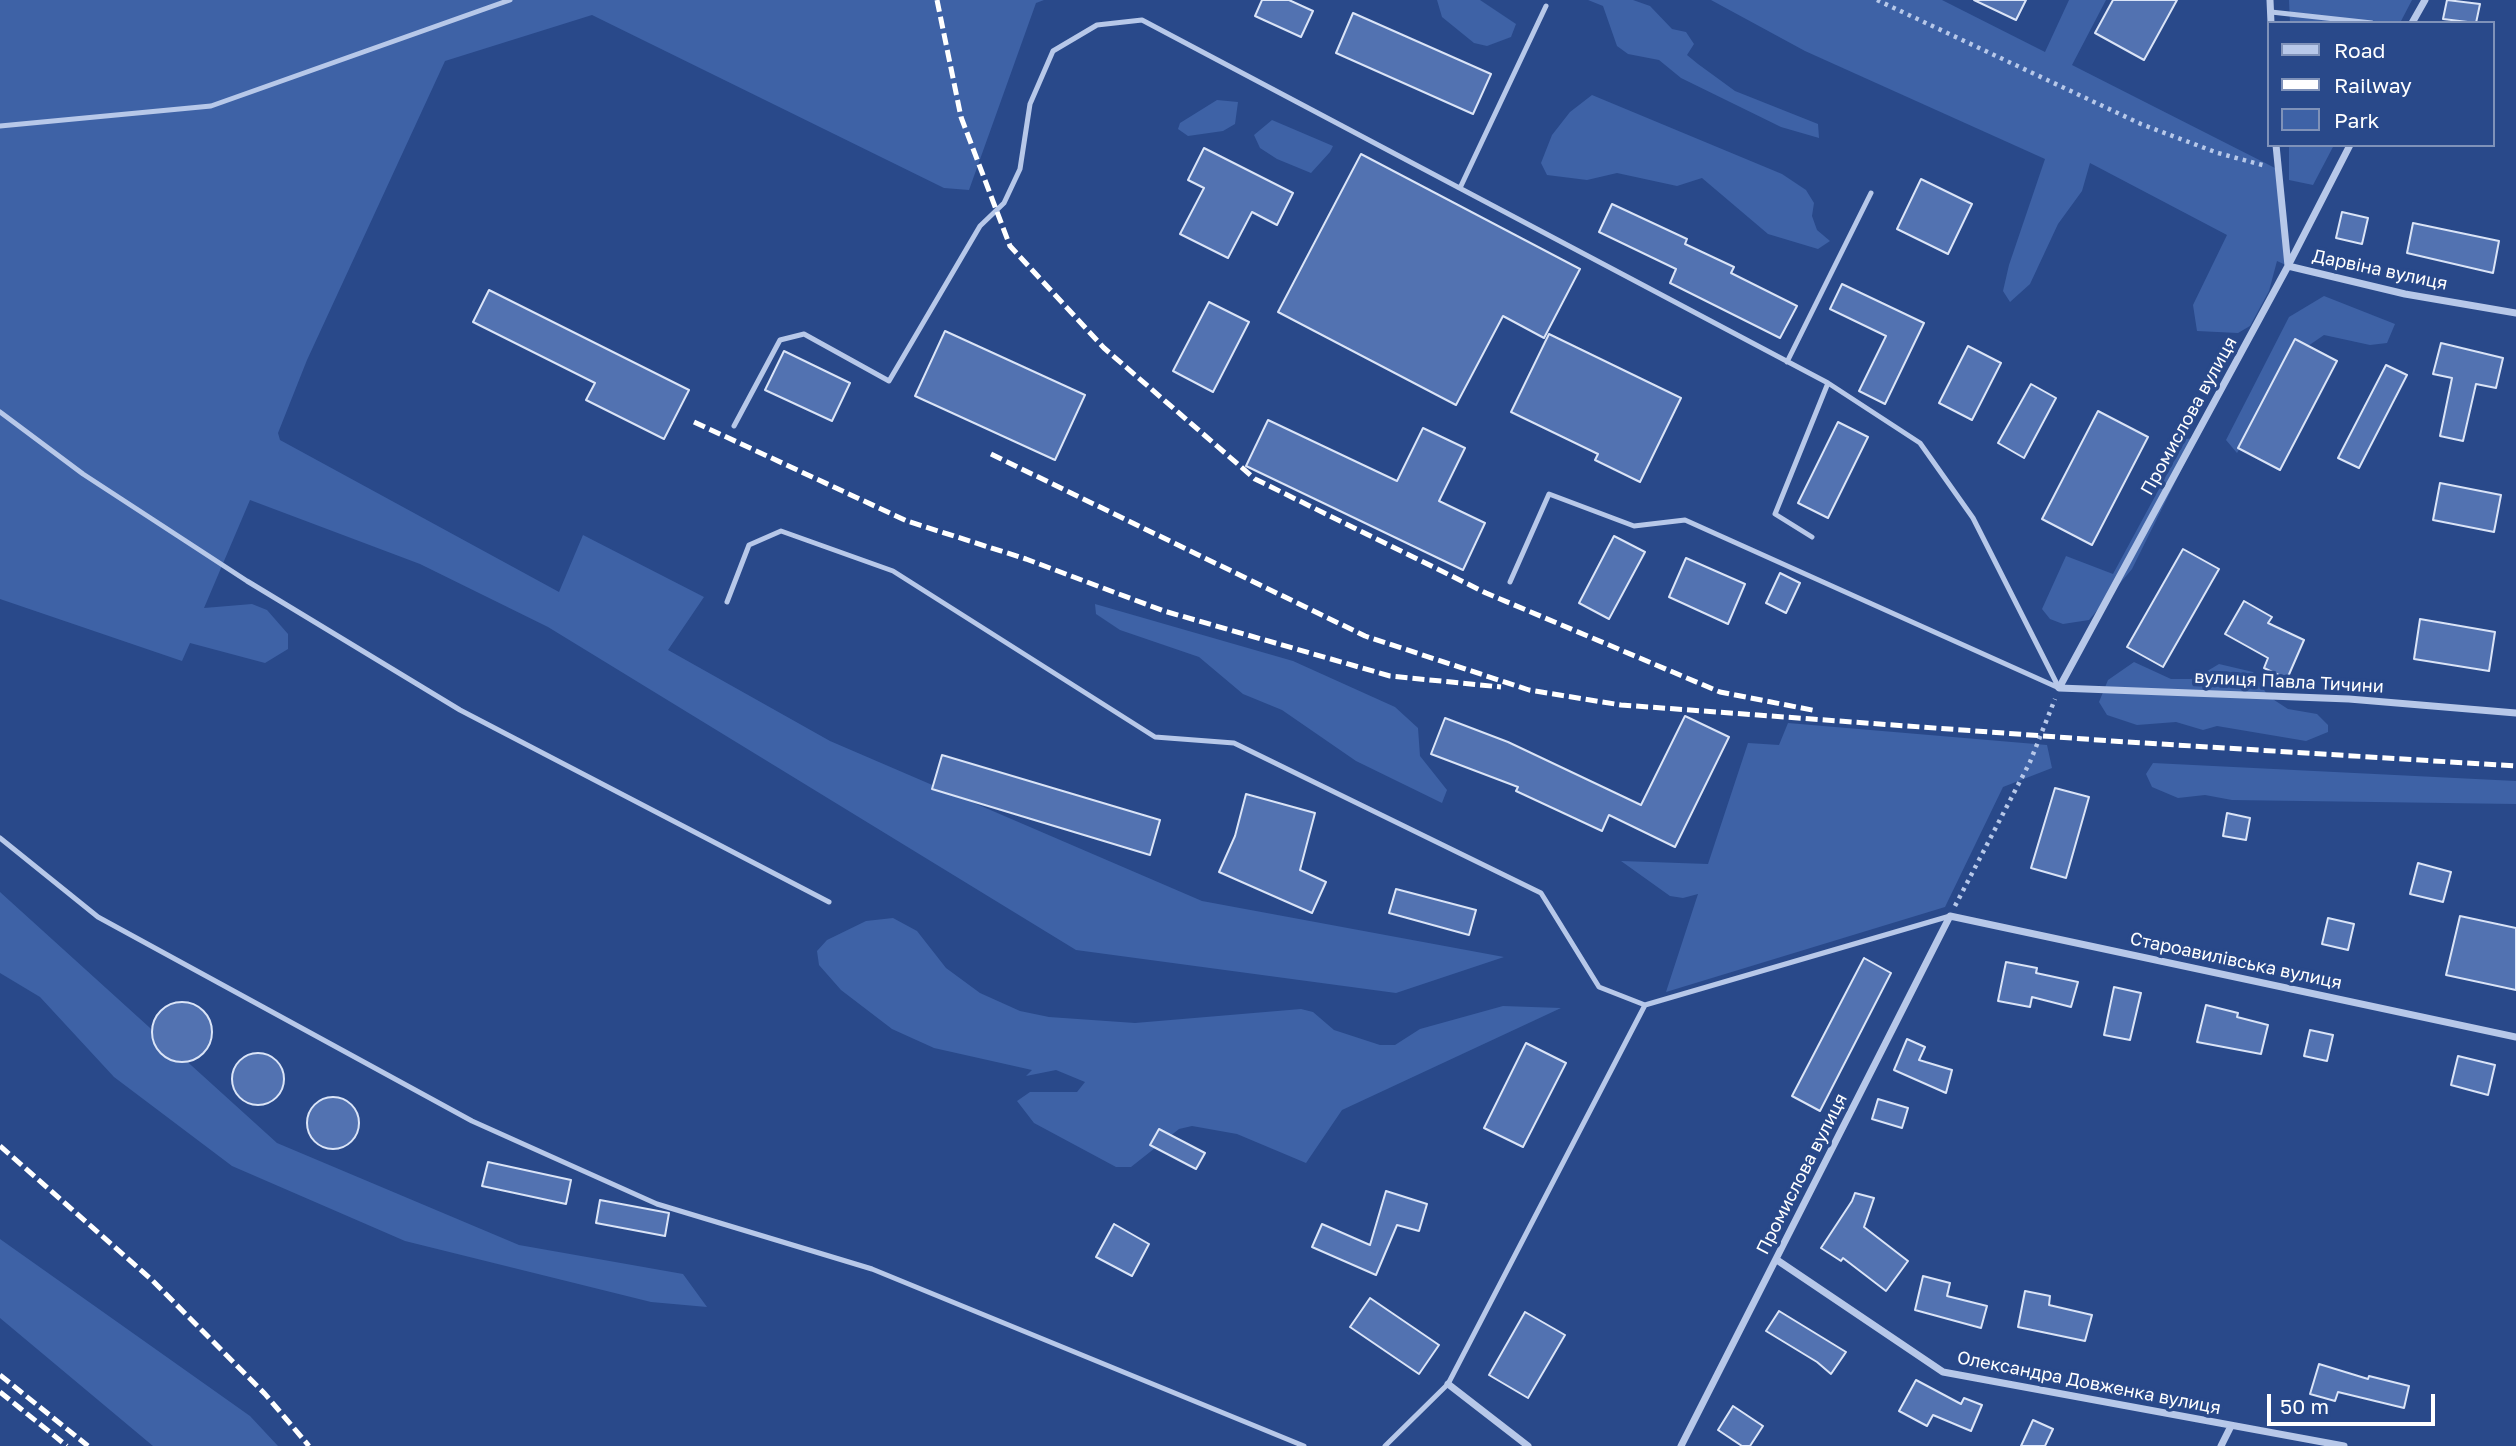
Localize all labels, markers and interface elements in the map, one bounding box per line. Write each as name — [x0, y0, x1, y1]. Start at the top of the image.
legend — [2268, 21, 2495, 147]
text: Road — [2334, 37, 2385, 63]
text: Railway — [2334, 72, 2412, 98]
text: Park — [2334, 107, 2379, 133]
street label: Дарвіна вулиця — [2310, 245, 2450, 295]
street label: Промислова вулиця — [2136, 333, 2242, 499]
street label: вулиця Павла Тичини — [2194, 666, 2384, 698]
street label: Староавилівська вулиця — [2128, 928, 2344, 994]
street label: Промислова вулиця — [1752, 1090, 1852, 1258]
street label: Олександра Довженка вулиця — [1955, 1347, 2223, 1419]
scale bar — [2271, 1380, 2439, 1424]
text: 50 m — [2280, 1393, 2329, 1419]

